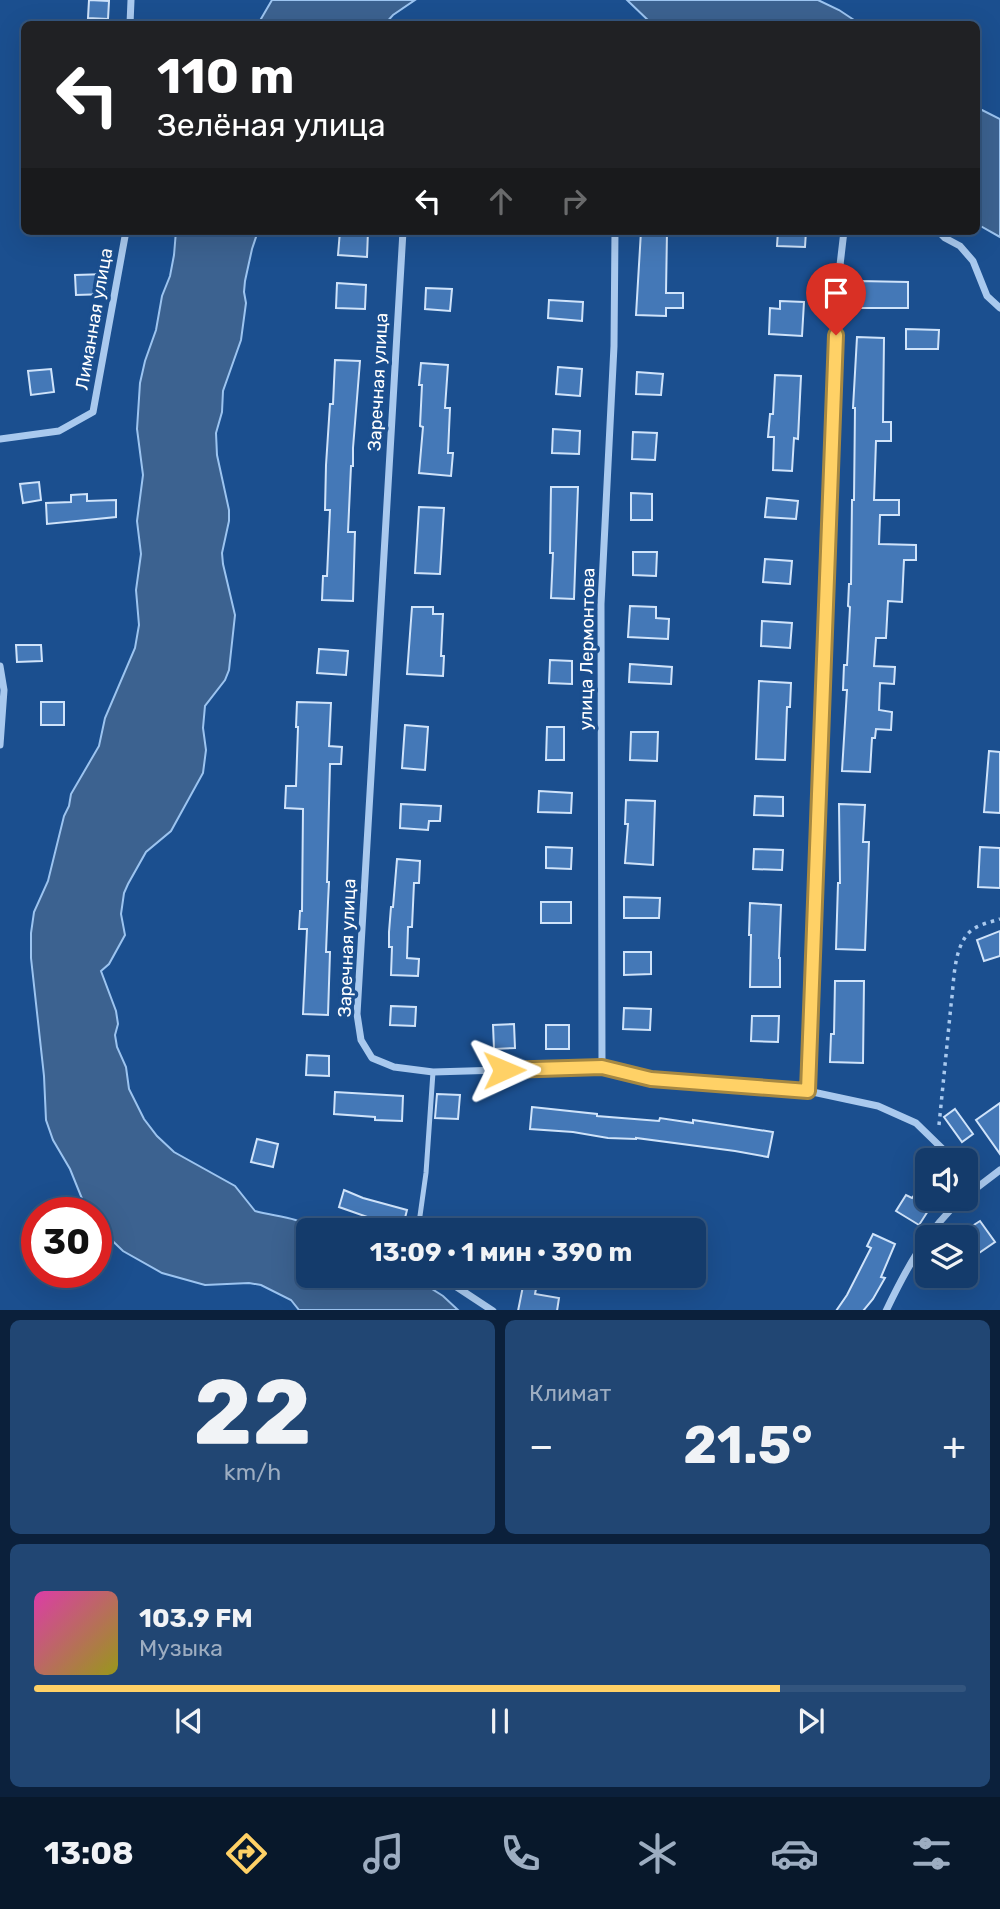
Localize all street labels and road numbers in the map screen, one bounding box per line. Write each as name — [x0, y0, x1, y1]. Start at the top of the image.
street label: Лиманная улица — [71, 246, 117, 392]
street label: Заречная улица — [363, 312, 393, 452]
street label: улица Лермонтова — [575, 567, 599, 731]
street label: Заречная улица — [334, 878, 360, 1018]

